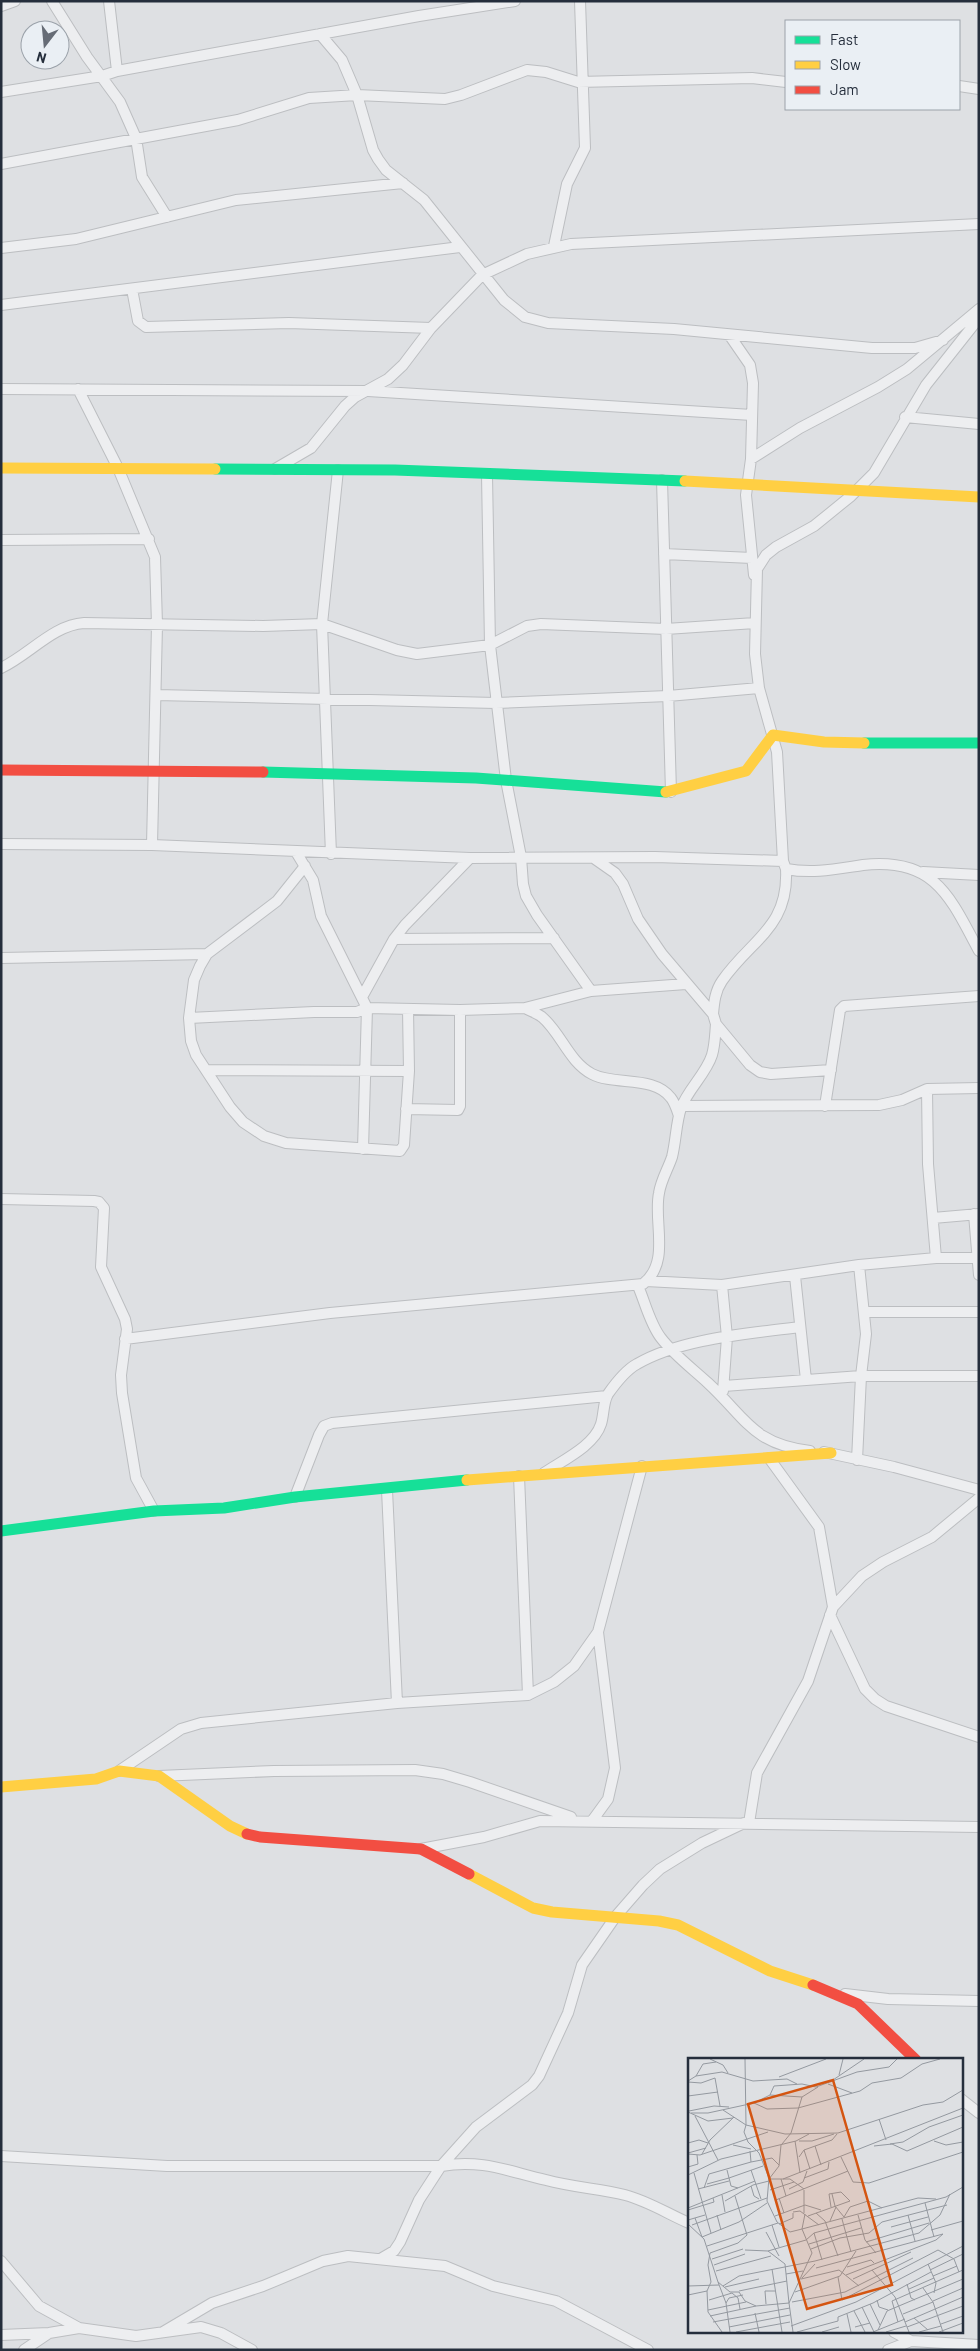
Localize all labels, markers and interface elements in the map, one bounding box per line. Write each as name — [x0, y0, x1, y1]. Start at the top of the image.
north arrow — [20, 20, 70, 70]
legend — [785, 20, 960, 110]
text: Fast — [830, 30, 858, 48]
text: N — [34, 49, 48, 67]
text: Slow — [830, 55, 861, 73]
text: Jam — [830, 80, 859, 98]
inset map — [688, 2058, 962, 2334]

